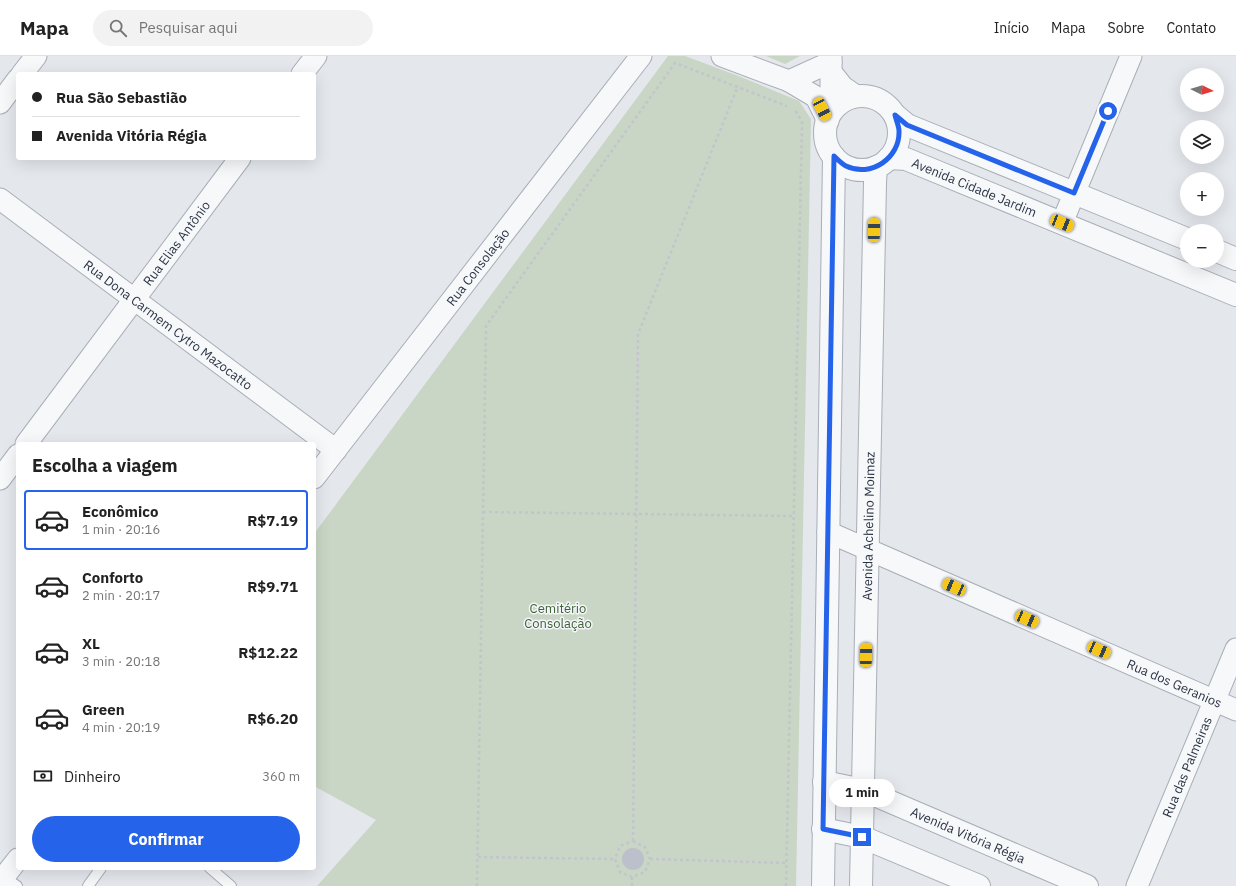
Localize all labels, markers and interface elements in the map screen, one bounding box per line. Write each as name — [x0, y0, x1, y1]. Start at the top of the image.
search box — [93, 10, 373, 46]
text: Mapa — [20, 16, 69, 40]
icon: search — [107, 17, 129, 39]
text: Pesquisar aqui — [139, 18, 237, 37]
text: Início — [994, 19, 1029, 37]
text: Mapa — [1051, 19, 1086, 37]
text: Sobre — [1108, 19, 1144, 37]
text: Contato — [1166, 19, 1216, 37]
north arrow — [1180, 68, 1224, 112]
map controls — [1180, 68, 1224, 268]
text: Rua São Sebastião — [56, 88, 187, 107]
car — [811, 96, 833, 122]
route start — [1099, 102, 1117, 120]
button: layers — [1180, 120, 1224, 164]
text: Avenida Vitória Régia — [56, 126, 207, 145]
street label: Avenida Cidade Jardim — [909, 154, 1039, 221]
button: + — [1180, 172, 1224, 216]
street label: Rua Elias Antônio — [139, 197, 214, 289]
car — [1049, 213, 1075, 233]
car — [868, 218, 880, 242]
button: − — [1180, 224, 1224, 268]
street label: Rua Consolação — [442, 225, 513, 309]
street label: Rua Dona Carmem Cytro Mazocatto — [80, 256, 256, 393]
street label: Avenida Achelino Moimaz — [858, 451, 878, 601]
text: Escolha a viagem — [32, 454, 178, 477]
icon: car — [34, 502, 70, 538]
text: Econômico — [82, 502, 158, 521]
text: R$7.19 — [247, 511, 298, 530]
text: 1 min · 20:16 — [82, 521, 160, 538]
icon: car — [34, 568, 70, 604]
text: Conforto — [82, 568, 143, 587]
text: R$9.71 — [247, 577, 298, 596]
car — [941, 577, 967, 597]
text: 2 min · 20:17 — [82, 587, 160, 604]
park label: Cemitério Consolação — [524, 600, 592, 632]
car — [1014, 609, 1040, 629]
icon: car — [34, 634, 70, 670]
text: XL — [82, 634, 100, 653]
car — [1086, 640, 1112, 660]
text: R$12.22 — [238, 643, 298, 662]
car — [860, 643, 872, 667]
text: 3 min · 20:18 — [82, 653, 160, 670]
street label: Rua dos Geranios — [1124, 655, 1225, 711]
icon: car — [34, 700, 70, 736]
text: Green — [82, 700, 125, 719]
text: R$6.20 — [247, 709, 298, 728]
street label: Rua das Palmeiras — [1158, 714, 1215, 820]
text: 4 min · 20:19 — [82, 719, 160, 736]
icon: cash — [32, 765, 54, 787]
text: Dinheiro — [64, 767, 121, 786]
text: 360 m — [262, 768, 300, 785]
callout: 1 min — [829, 779, 895, 807]
text: 1 min — [845, 784, 879, 801]
street label: Avenida Vitória Régia — [908, 803, 1028, 867]
button: Confirmar — [32, 816, 300, 862]
route end — [853, 828, 871, 846]

